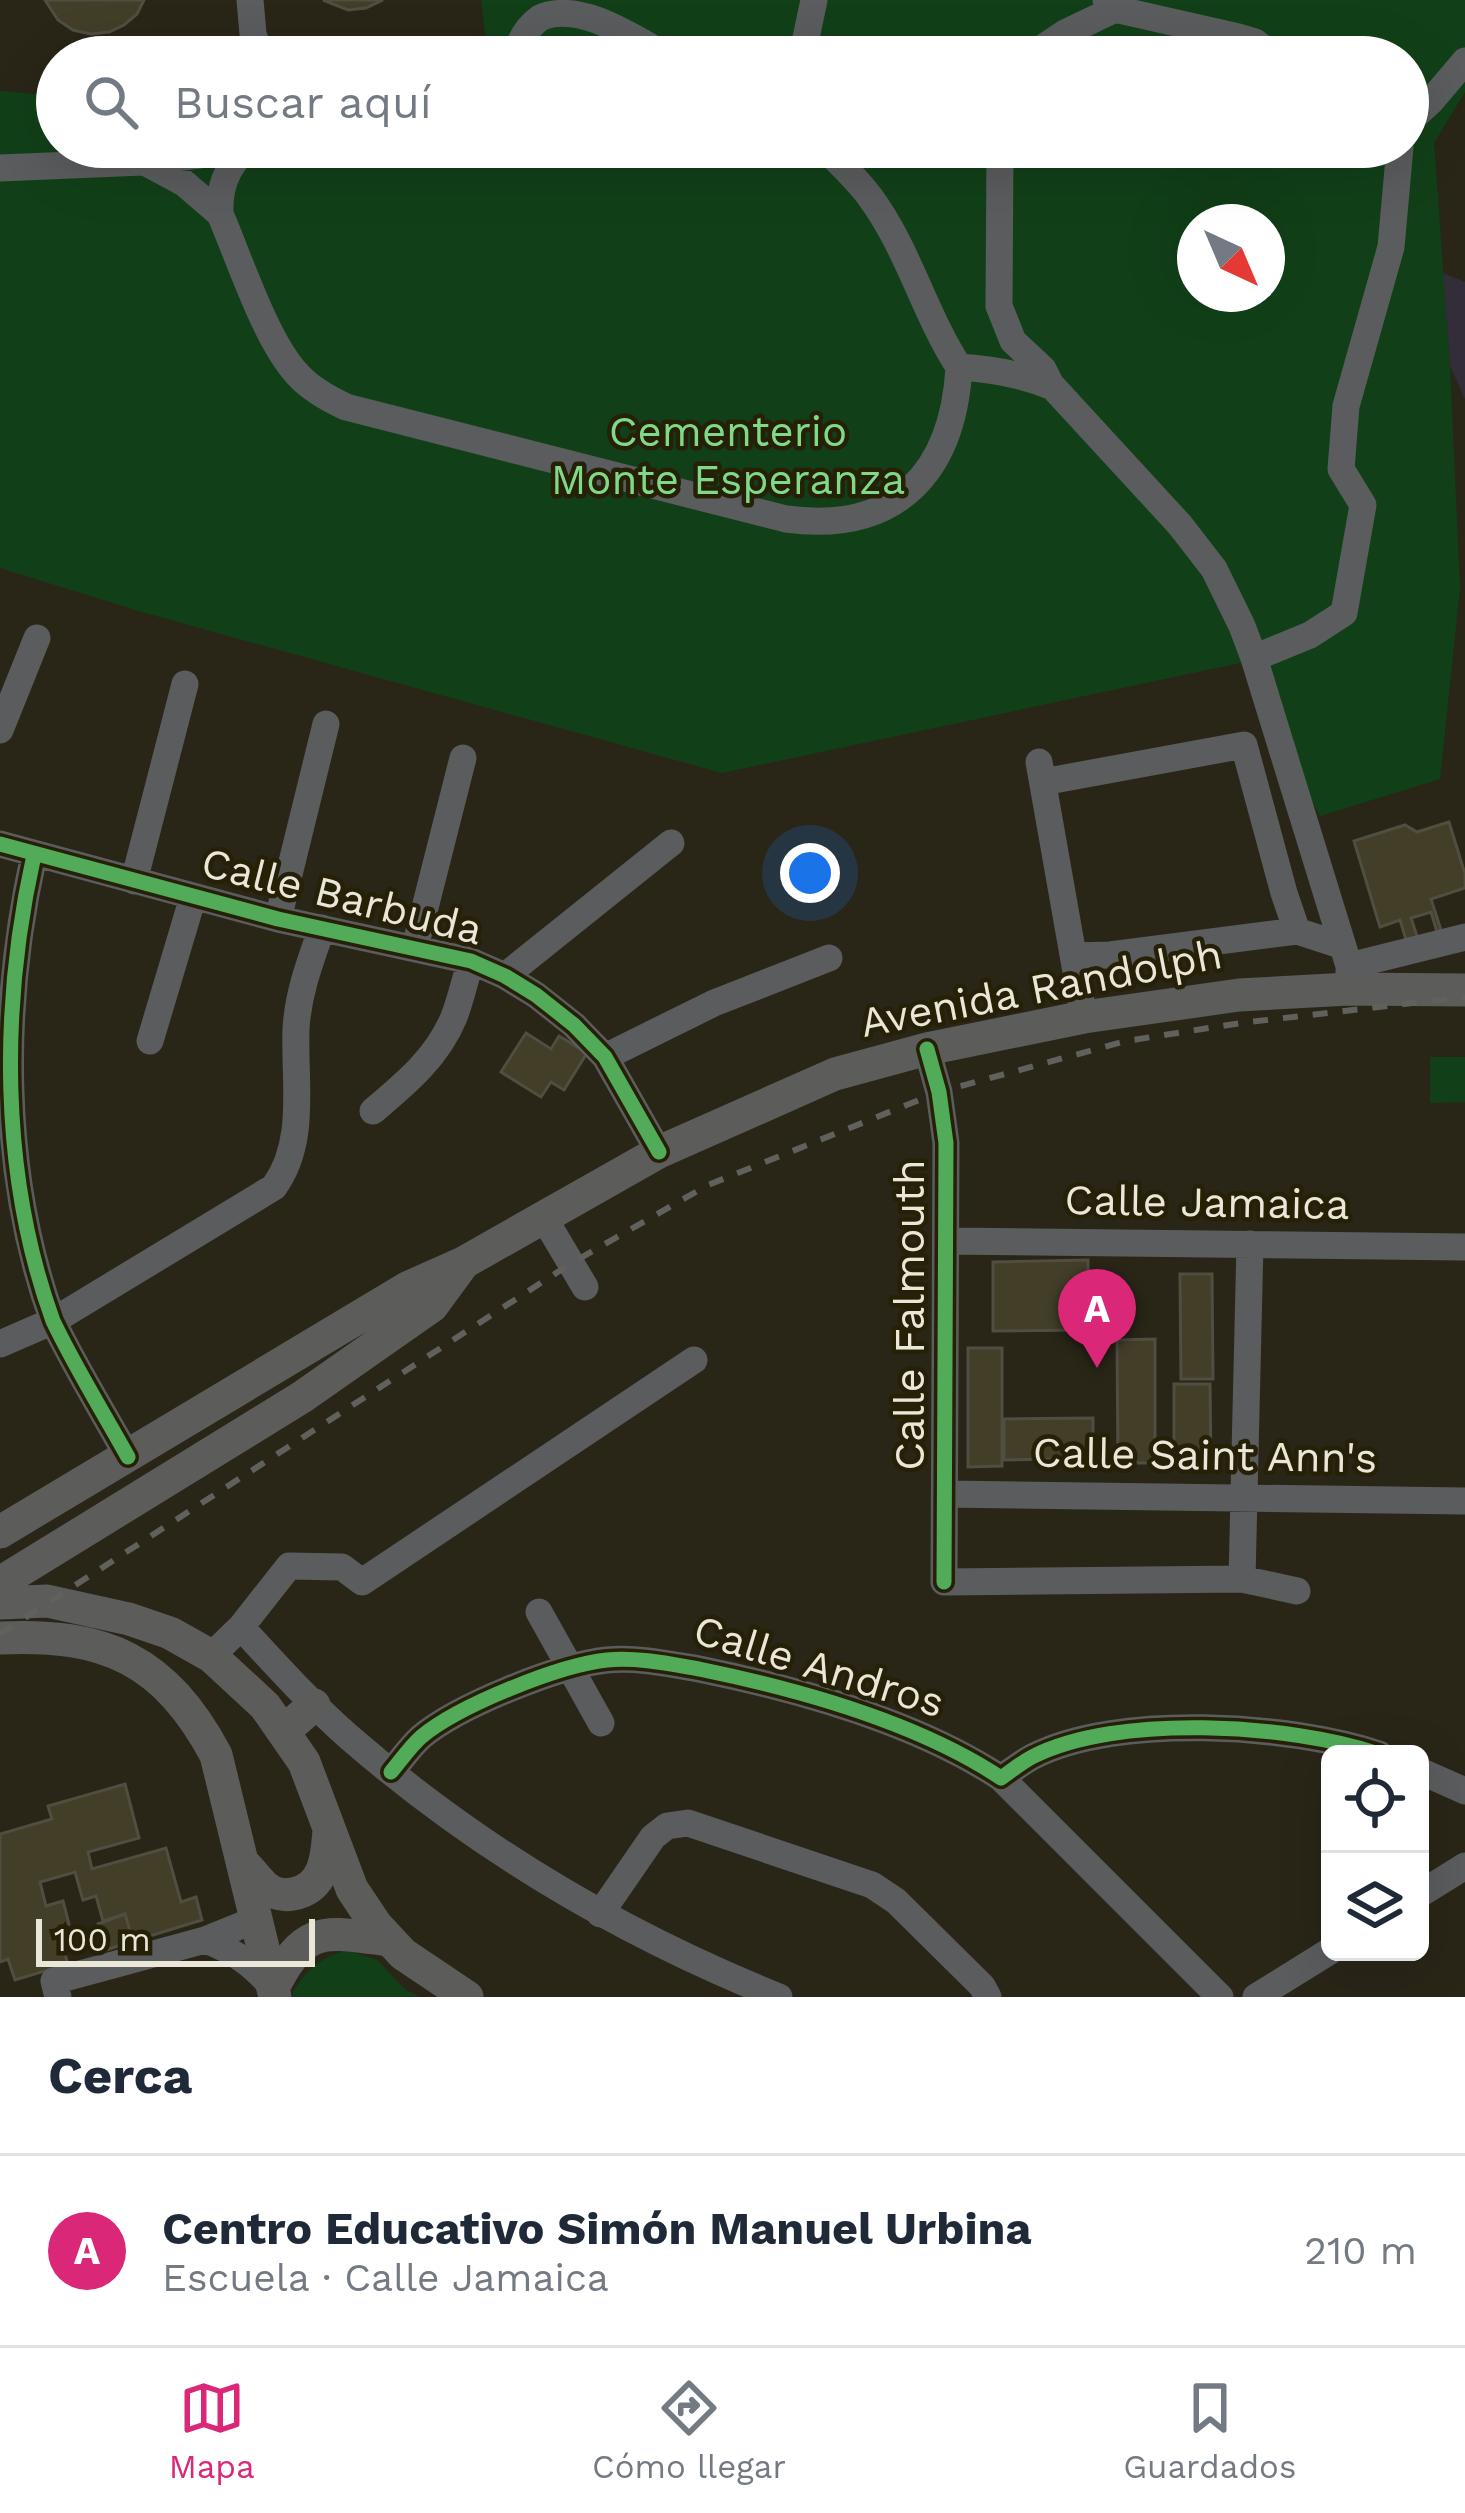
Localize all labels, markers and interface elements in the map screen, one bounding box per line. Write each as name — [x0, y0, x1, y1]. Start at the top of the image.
search box — [36, 36, 1429, 168]
icon: search — [78, 69, 144, 135]
text: Buscar aquí — [174, 76, 432, 129]
north arrow — [1177, 204, 1285, 312]
park label: Cementerio Monte Esperanza — [551, 407, 905, 504]
street label: Calle Barbuda — [197, 837, 487, 955]
your location — [780, 843, 840, 903]
street label: Avenida Randolph — [856, 929, 1226, 1047]
street label: Calle Falmouth — [885, 1159, 934, 1471]
street label: Calle Jamaica — [1064, 1175, 1350, 1229]
pin: A — [1058, 1269, 1136, 1368]
street label: Calle Saint Ann's — [1032, 1427, 1378, 1483]
street label: Calle Andros — [688, 1605, 950, 1727]
map controls — [1321, 1745, 1429, 1961]
button: locate — [1321, 1745, 1429, 1853]
button: layers — [1321, 1853, 1429, 1961]
scale bar — [36, 1913, 315, 1966]
text: 100 m — [54, 1920, 151, 1959]
text: Cerca — [48, 2046, 192, 2105]
text: Centro Educativo Simón Manuel Urbina — [162, 2202, 1031, 2255]
text: A — [74, 2228, 100, 2273]
text: 210 m — [1304, 2228, 1417, 2273]
text: Escuela · Calle Jamaica — [162, 2255, 609, 2300]
tab: Mapa — [169, 2375, 255, 2486]
tab: Cómo llegar — [592, 2375, 786, 2486]
tab: Guardados — [1123, 2375, 1296, 2486]

